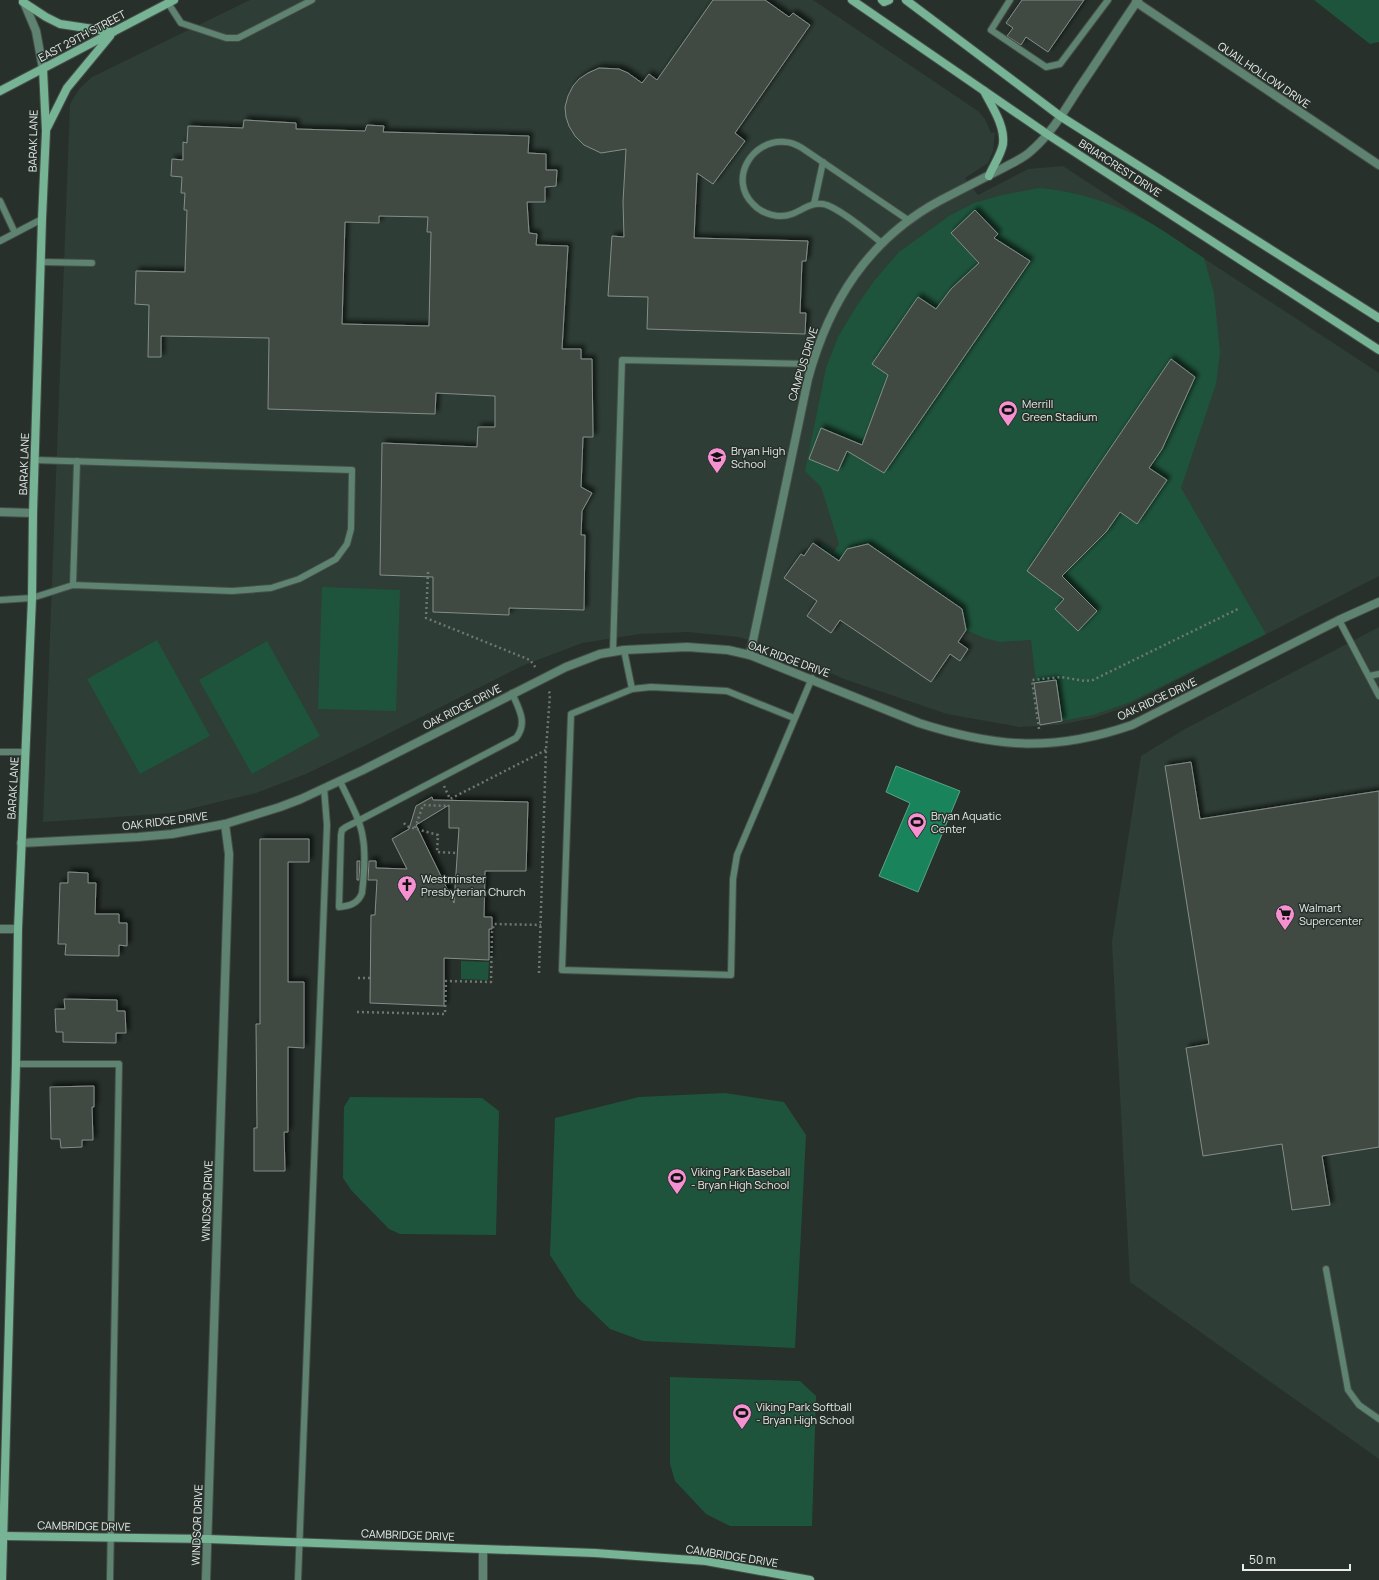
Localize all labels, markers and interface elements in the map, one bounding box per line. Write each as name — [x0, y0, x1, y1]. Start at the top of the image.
street label: EAST 29TH STREET — [35, 6, 128, 65]
street label: QUAIL HOLLOW DRIVE — [1215, 38, 1313, 111]
street label: BARAK LANE — [24, 110, 41, 172]
street label: BRIARCREST DRIVE — [1076, 135, 1165, 200]
street label: CAMPUS DRIVE — [784, 325, 821, 403]
place label: Merrill Green Stadium — [1022, 396, 1097, 424]
sports icon: Merrill Green Stadium — [997, 399, 1019, 427]
street label: BARAK LANE — [15, 432, 32, 495]
place label: Bryan High School — [731, 443, 785, 471]
school or university icon: Bryan High School — [706, 446, 728, 474]
street label: OAK RIDGE DRIVE — [746, 637, 832, 680]
street label: OAK RIDGE DRIVE — [1115, 674, 1199, 724]
street label: OAK RIDGE DRIVE — [420, 680, 504, 733]
street label: BARAK LANE — [3, 756, 22, 820]
street label: OAK RIDGE DRIVE — [121, 808, 209, 833]
place label: Bryan Aquatic Center — [931, 808, 1001, 836]
sports icon: Bryan Aquatic Center — [906, 811, 928, 839]
place label: Westminster Presbyterian Church — [421, 871, 526, 899]
church icon: Westminster Presbyterian Church — [396, 874, 418, 902]
place label: Walmart Supercenter — [1299, 900, 1362, 928]
supermarket icon: Walmart Supercenter — [1274, 903, 1296, 931]
street label: WINDSOR DRIVE — [198, 1160, 215, 1242]
place label: Viking Park Baseball - Bryan High School — [691, 1164, 790, 1192]
sports icon: Viking Park Baseball - Bryan High School — [666, 1167, 688, 1195]
place label: Viking Park Softball - Bryan High School — [756, 1399, 854, 1427]
sports icon: Viking Park Softball - Bryan High School — [731, 1402, 753, 1430]
street label: WINDSOR DRIVE — [188, 1484, 205, 1566]
street label: CAMBRIDGE DRIVE — [37, 1517, 131, 1534]
street label: CAMBRIDGE DRIVE — [361, 1525, 455, 1544]
street label: CAMBRIDGE DRIVE — [685, 1541, 779, 1570]
scale bar — [1243, 1546, 1350, 1572]
text: 50 m — [1249, 1551, 1276, 1568]

